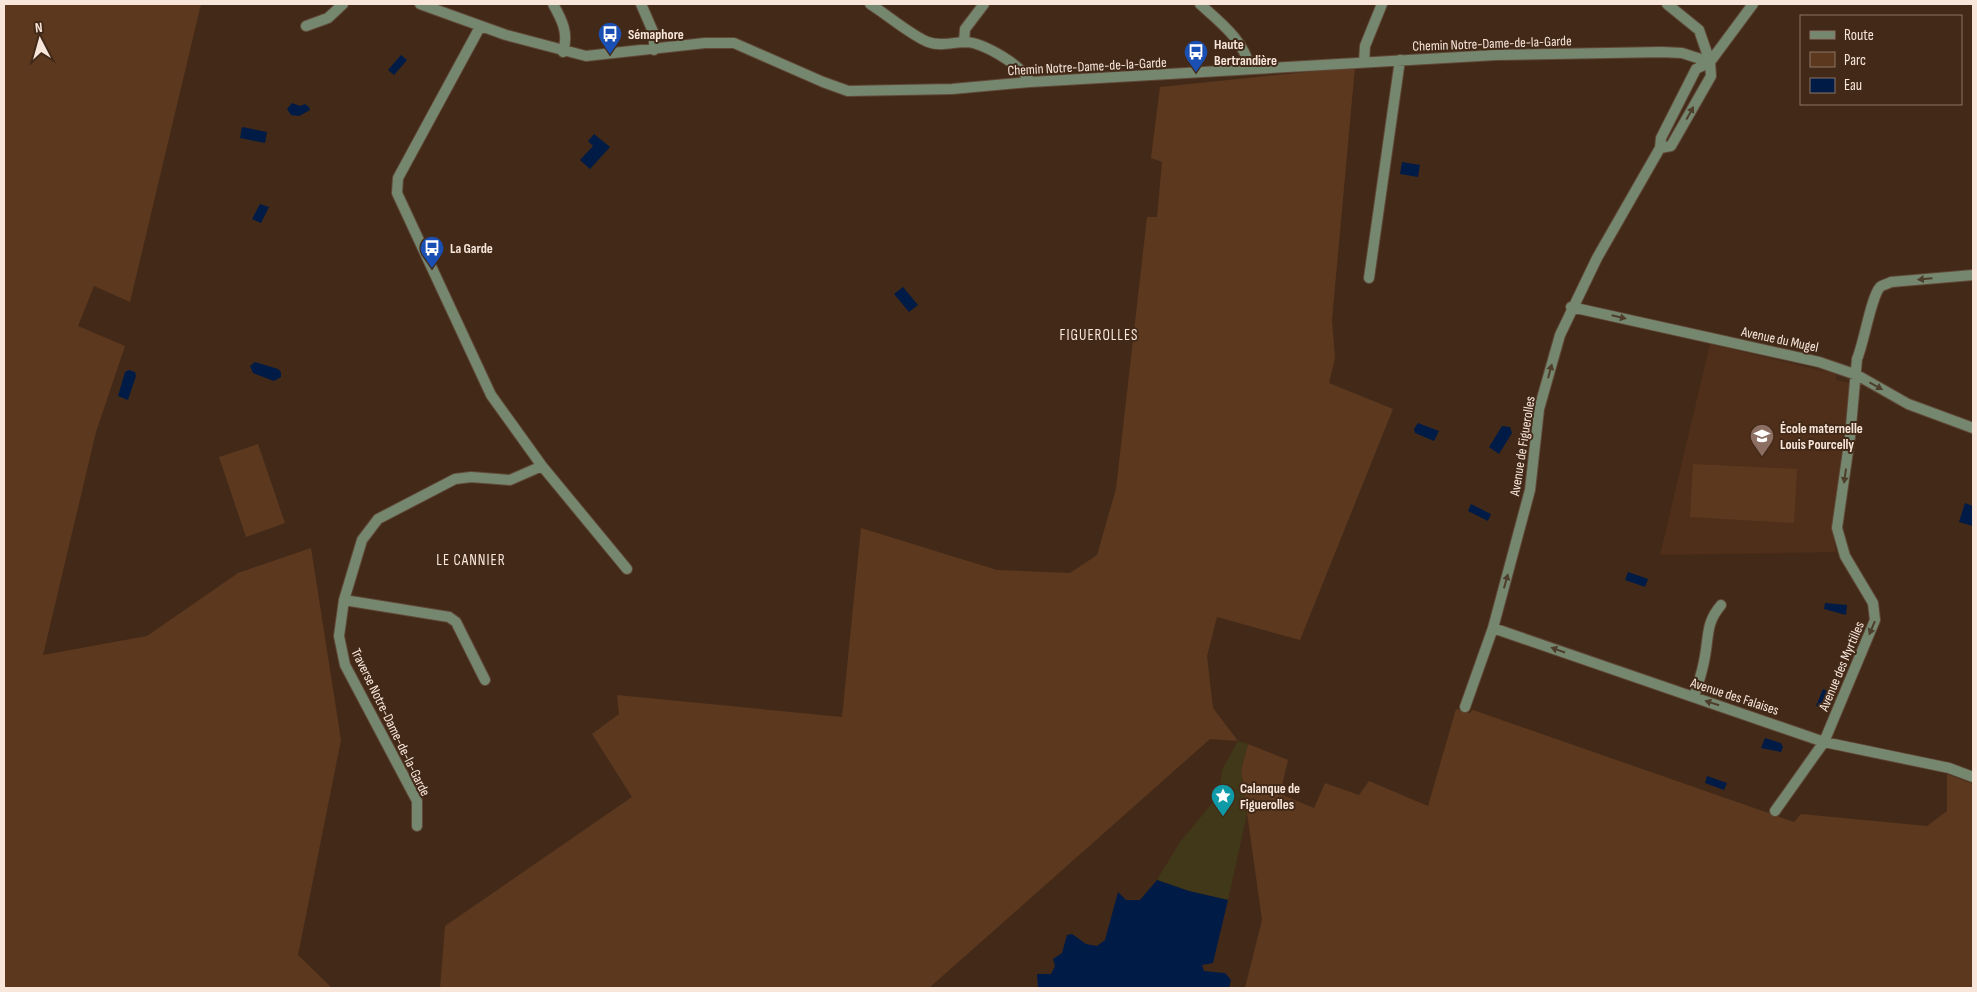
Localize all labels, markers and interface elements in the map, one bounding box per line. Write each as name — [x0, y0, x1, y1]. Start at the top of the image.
north arrow — [15, 15, 65, 65]
legend — [1800, 15, 1962, 105]
text: N — [34, 19, 43, 36]
bus stop icon: Sémaphore — [597, 21, 623, 55]
place label: Sémaphore — [628, 26, 684, 43]
text: Route — [1844, 26, 1874, 45]
street label: Chemin Notre-Dame-de-la-Garde — [1412, 32, 1572, 55]
place label: Haute Bertrandière — [1214, 36, 1277, 69]
bus stop icon: Haute Bertrandière — [1183, 39, 1209, 73]
text: Parc — [1844, 51, 1866, 70]
street label: Chemin Notre-Dame-de-la-Garde — [1007, 54, 1167, 79]
text: Eau — [1844, 76, 1862, 95]
one-way arrow — [1685, 107, 1694, 120]
bus stop icon: La Garde — [419, 235, 445, 269]
place label: La Garde — [450, 240, 493, 257]
one-way arrow — [1916, 276, 1932, 284]
one-way arrow — [1612, 313, 1627, 321]
street label: Avenue du Mugel — [1739, 323, 1820, 356]
district label: FIGUEROLLES — [1060, 326, 1138, 345]
one-way arrow — [1546, 363, 1554, 378]
one-way arrow — [1869, 382, 1884, 390]
street label: Avenue de Figuerolles — [1506, 395, 1539, 498]
place label: École maternelle Louis Pourcelly — [1780, 420, 1863, 453]
school or university icon: École maternelle Louis Pourcelly — [1749, 423, 1775, 457]
one-way arrow — [1840, 468, 1848, 484]
district label: LE CANNIER — [436, 551, 506, 570]
one-way arrow — [1502, 573, 1510, 588]
street label: Avenue des Myrtilles — [1815, 619, 1868, 715]
one-way arrow — [1867, 621, 1875, 635]
street label: Traverse Notre-Dame-de-la-Garde — [347, 645, 434, 799]
one-way arrow — [1551, 646, 1566, 654]
street label: Avenue des Falaises — [1688, 674, 1781, 719]
one-way arrow — [1704, 699, 1719, 707]
place label: Calanque de Figuerolles — [1240, 780, 1300, 813]
place icon: Calanque de Figuerolles — [1210, 783, 1236, 817]

